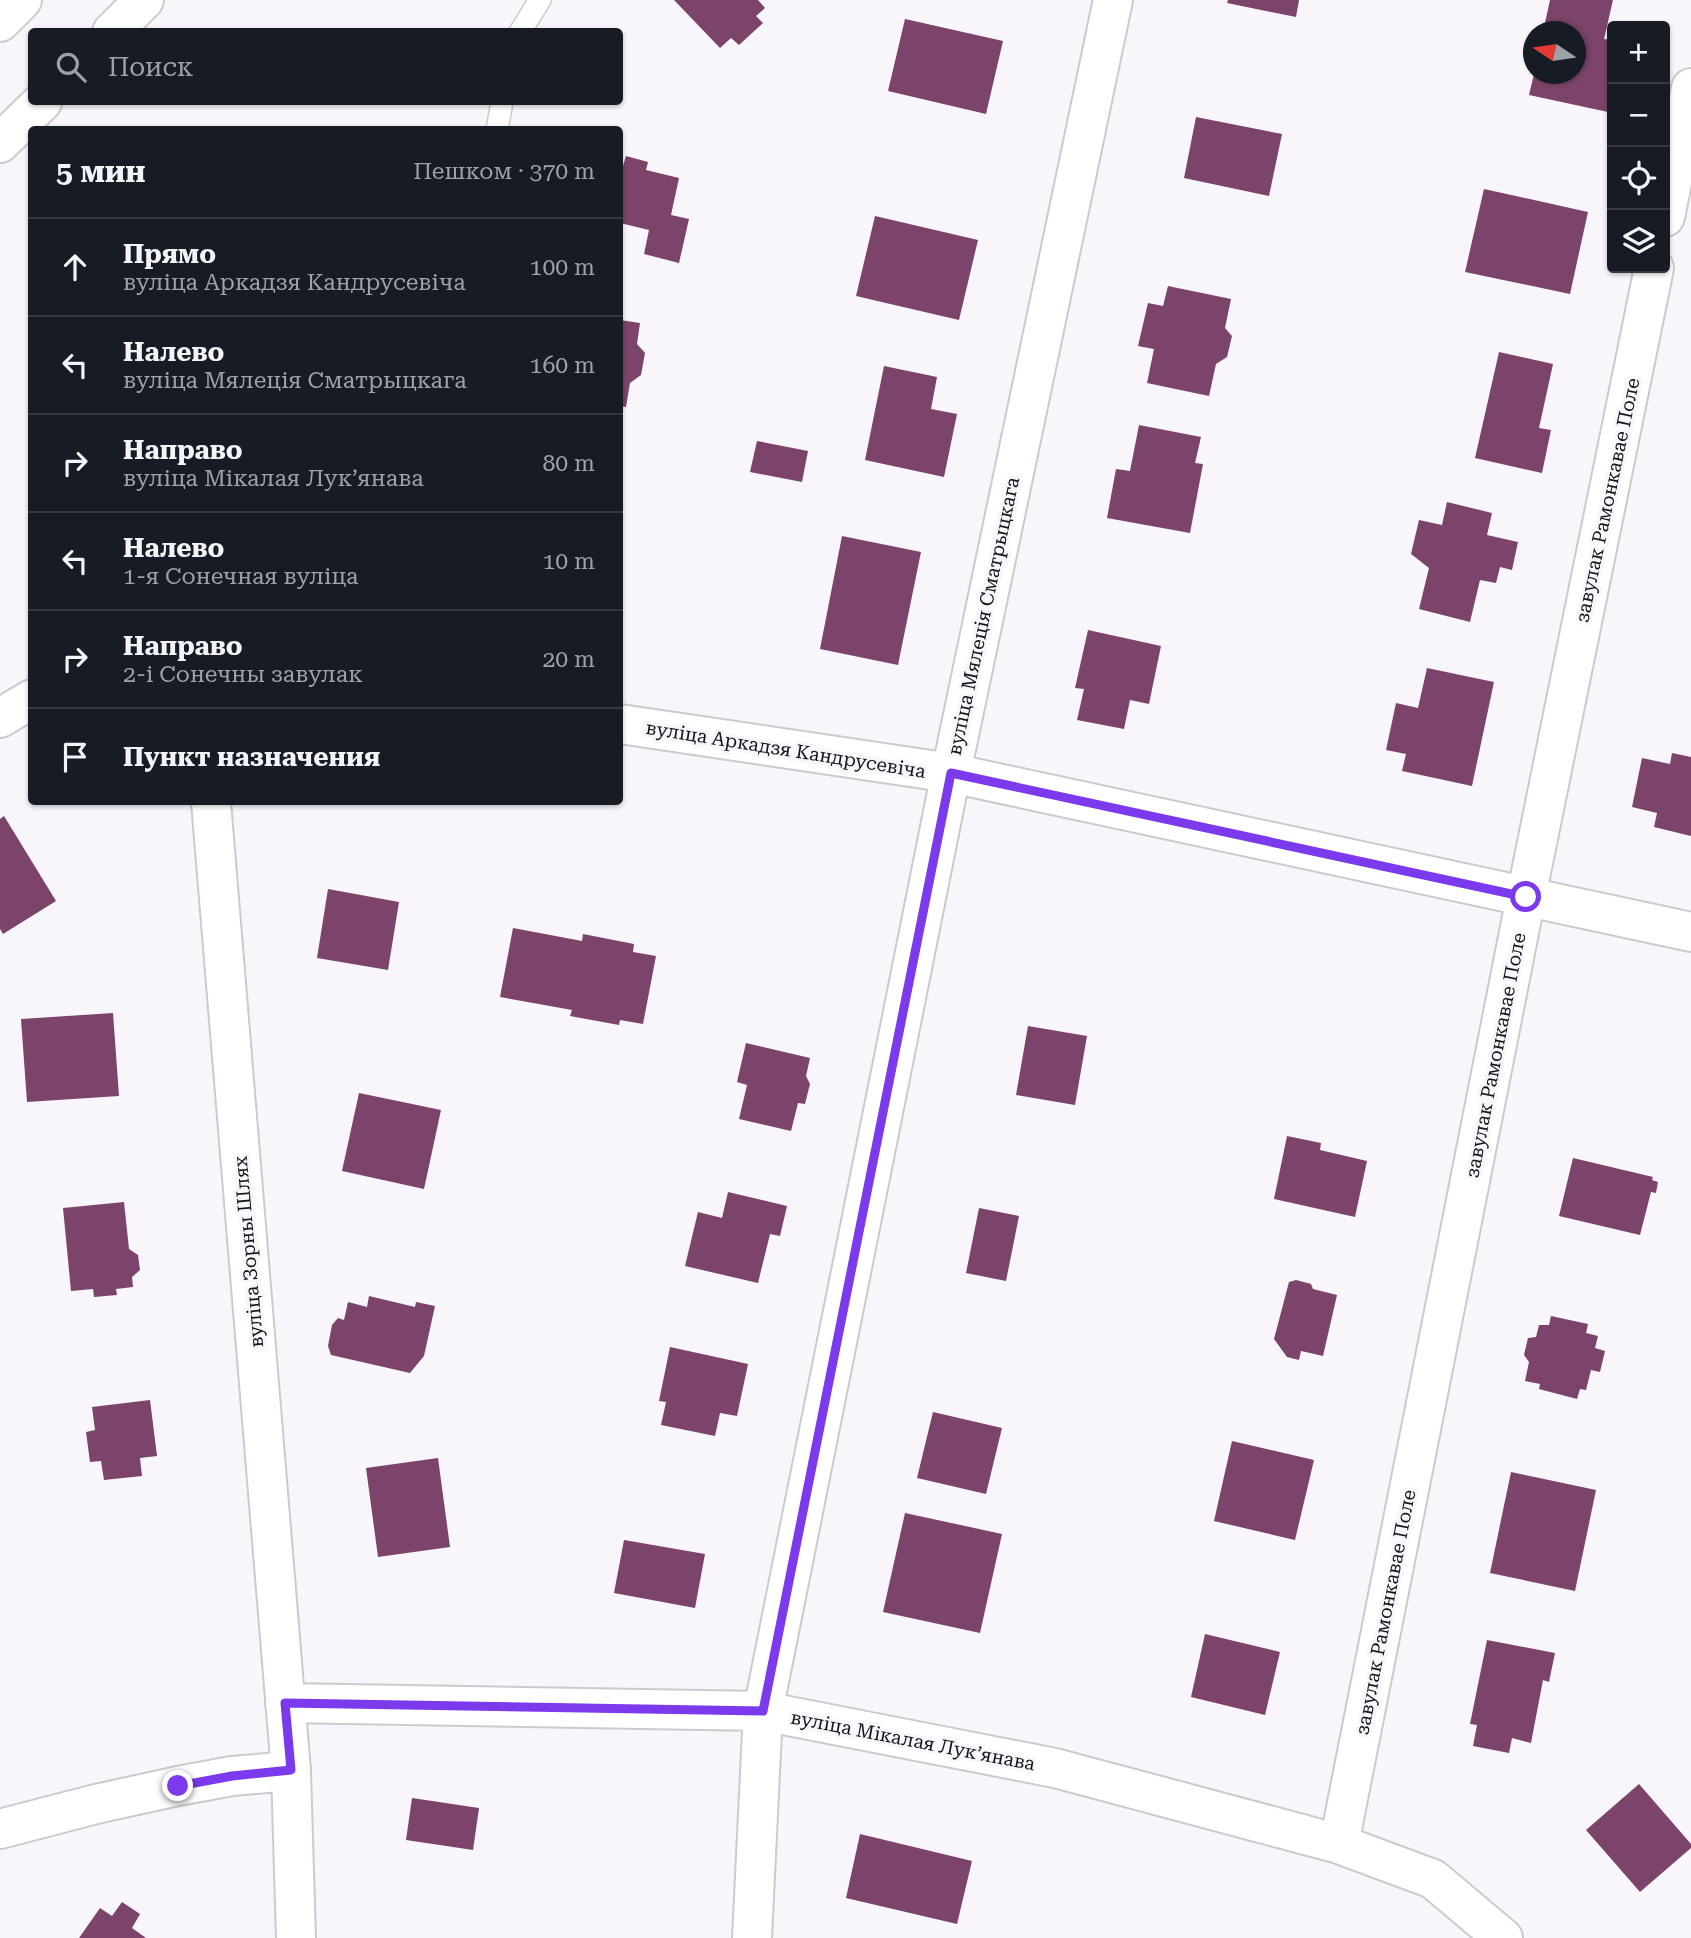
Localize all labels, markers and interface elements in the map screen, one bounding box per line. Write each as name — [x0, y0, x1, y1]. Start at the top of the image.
north arrow — [1523, 21, 1586, 84]
map controls — [1607, 21, 1670, 273]
button: + — [1607, 21, 1670, 84]
search box — [28, 28, 623, 105]
icon: search — [52, 48, 90, 86]
text: Поиск — [108, 52, 194, 82]
button: − — [1607, 84, 1670, 147]
button: locate — [1607, 147, 1670, 210]
text: 5 мин — [56, 154, 146, 189]
text: Пешком · 370 m — [413, 158, 595, 185]
button: layers — [1607, 210, 1670, 273]
text: Прямо — [123, 239, 216, 269]
icon: ahead — [56, 248, 94, 286]
text: 100 m — [530, 254, 595, 281]
text: вуліца Аркадзя Кандрусевіча — [123, 269, 466, 296]
text: Налево — [123, 337, 224, 367]
icon: left — [56, 346, 94, 384]
text: 160 m — [530, 352, 595, 379]
text: вуліца Мялеція Сматрыцкага — [123, 367, 467, 394]
street label: завулак Рамонкавае Поле — [1570, 376, 1645, 625]
text: Направо — [123, 435, 243, 465]
icon: right — [56, 444, 94, 482]
text: 80 m — [542, 450, 595, 477]
text: вуліца Мікалая Лукʼянава — [123, 465, 424, 492]
street label: вуліца Мялеція Сматрыцкага — [943, 474, 1024, 757]
text: Налево — [123, 533, 224, 563]
icon: left — [56, 542, 94, 580]
text: 10 m — [542, 548, 595, 575]
text: 1-я Сонечная вуліца — [123, 563, 359, 590]
text: Направо — [123, 631, 243, 661]
icon: right — [56, 640, 94, 678]
text: 20 m — [542, 646, 595, 673]
text: 2-і Сонечны завулак — [123, 661, 363, 688]
street label: вуліца Аркадзя Кандрусевіча — [644, 716, 928, 783]
icon: arrive — [56, 738, 94, 776]
text: Пункт назначения — [123, 742, 380, 772]
route start — [1510, 881, 1541, 912]
street label: завулак Рамонкавае Поле — [1460, 930, 1531, 1180]
street label: вуліца Зорны Шлях — [229, 1155, 268, 1349]
street label: завулак Рамонкавае Поле — [1350, 1487, 1421, 1737]
street label: вуліца Мікалая Лукʼянава — [789, 1706, 1038, 1776]
route end — [162, 1770, 193, 1801]

